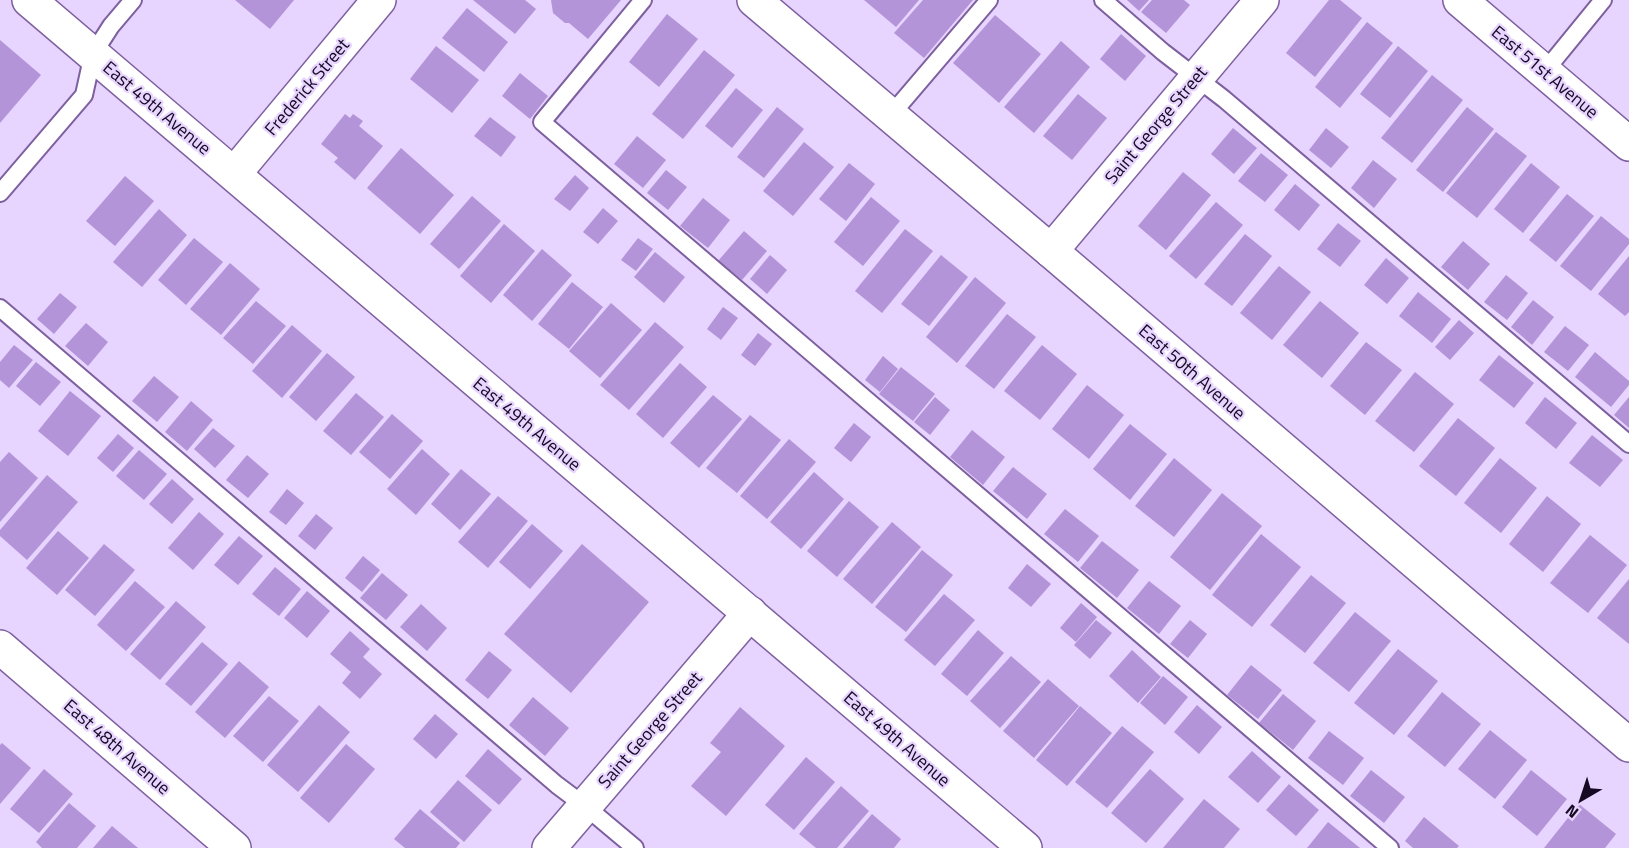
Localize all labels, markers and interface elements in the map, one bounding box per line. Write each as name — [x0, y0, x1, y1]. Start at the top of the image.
street label: East 51st Avenue — [1486, 19, 1605, 125]
street label: Frederick Street — [258, 32, 356, 141]
street label: East 49th Avenue — [97, 54, 217, 161]
street label: Saint George Street — [1098, 59, 1214, 190]
street label: East 50th Avenue — [1133, 317, 1252, 426]
street label: East 49th Avenue — [467, 370, 587, 477]
street label: Saint George Street — [591, 665, 709, 794]
street label: East 49th Avenue — [838, 684, 957, 793]
street label: East 48th Avenue — [58, 692, 177, 801]
north arrow — [1551, 770, 1611, 830]
text: N — [1560, 799, 1583, 824]

